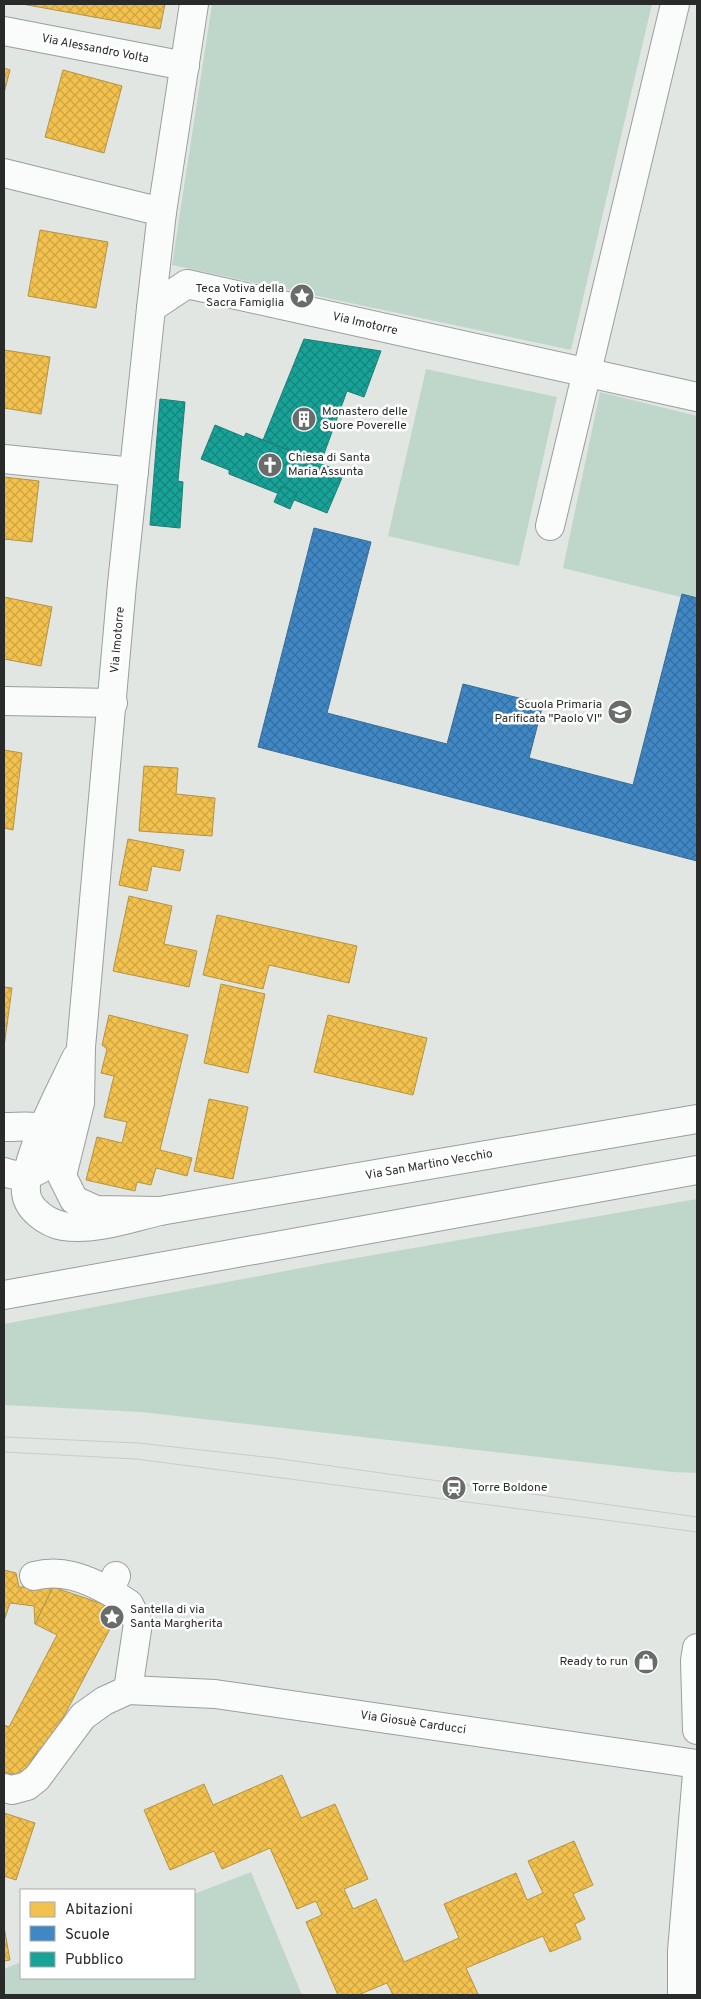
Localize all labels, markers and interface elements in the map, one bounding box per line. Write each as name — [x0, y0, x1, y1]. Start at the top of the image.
street label: Via Alessandro Volta — [40, 31, 150, 67]
place label: Teca Votiva della Sacra Famiglia — [195, 281, 284, 311]
place icon: Teca Votiva della Sacra Famiglia — [289, 283, 315, 309]
street label: Via Imotorre — [331, 309, 399, 339]
place label: Monastero delle Suore Poverelle — [322, 404, 408, 434]
building icon: Monastero delle Suore Poverelle — [291, 406, 317, 432]
place label: Chiesa di Santa Maria Assunta — [288, 450, 370, 480]
church icon: Chiesa di Santa Maria Assunta — [257, 452, 283, 478]
street label: Via Imotorre — [107, 606, 129, 674]
place label: Scuola Primaria Parificata "Paolo VI" — [494, 697, 602, 727]
school or university icon: Scuola Primaria Parificata "Paolo VI" — [607, 699, 633, 725]
street label: Via San Martino Vecchio — [364, 1146, 494, 1184]
station icon: Torre Boldone — [441, 1475, 467, 1501]
place label: Torre Boldone — [472, 1480, 547, 1496]
place label: Santella di via Santa Margherita — [130, 1602, 223, 1632]
place icon: Santella di via Santa Margherita — [99, 1604, 125, 1630]
shop icon: Ready to run — [633, 1649, 659, 1675]
place label: Ready to run — [559, 1654, 628, 1670]
street label: Via Giosuè Carducci — [359, 1708, 467, 1738]
legend — [20, 1889, 195, 1979]
text: Abitazioni — [65, 1901, 133, 1920]
text: Scuole — [65, 1926, 110, 1945]
text: Pubblico — [65, 1951, 123, 1970]

